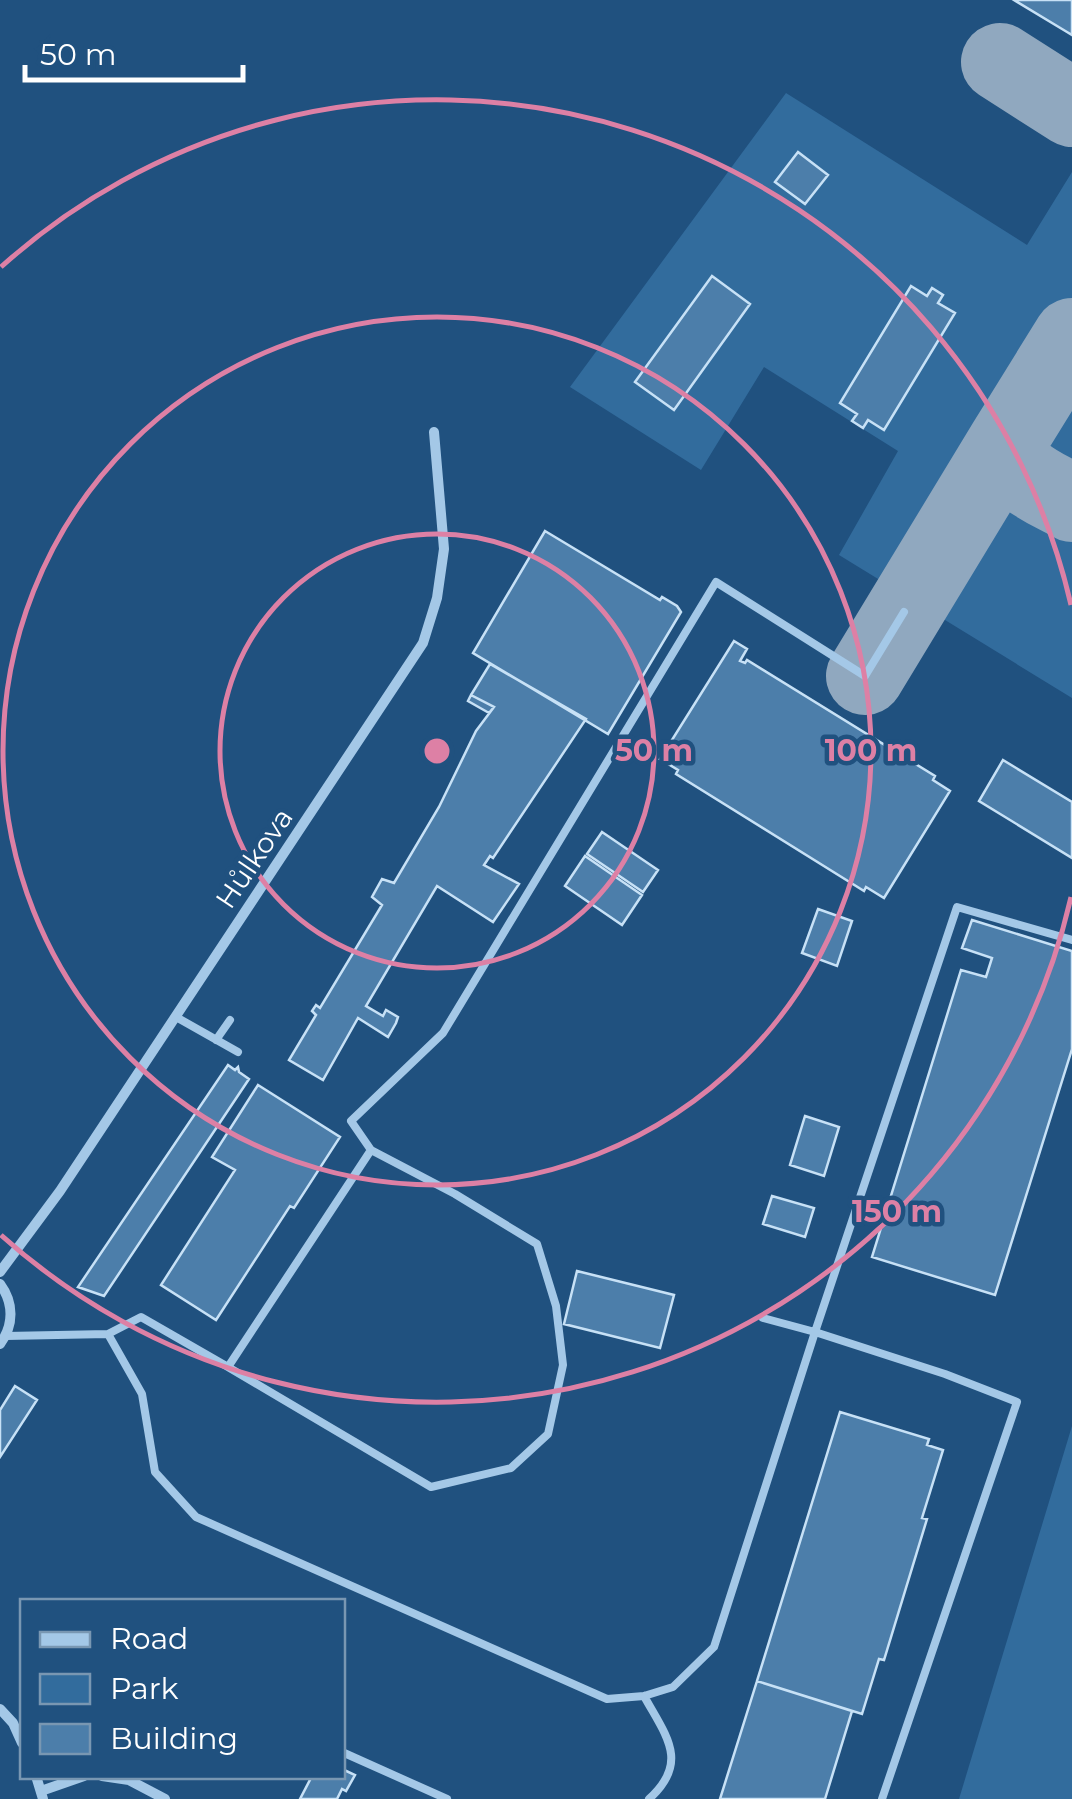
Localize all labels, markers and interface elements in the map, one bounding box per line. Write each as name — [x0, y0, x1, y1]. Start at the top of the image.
scale bar — [25, 20, 242, 82]
text: 50 m — [40, 36, 117, 73]
text: 50 m — [615, 732, 693, 769]
text: 100 m — [825, 732, 917, 769]
centre of rings — [419, 733, 455, 769]
street label: Hůlkova — [208, 801, 300, 915]
text: 150 m — [852, 1193, 942, 1230]
legend — [20, 1599, 345, 1779]
text: Road — [110, 1620, 188, 1657]
text: Park — [110, 1670, 179, 1707]
text: Building — [110, 1720, 238, 1757]

